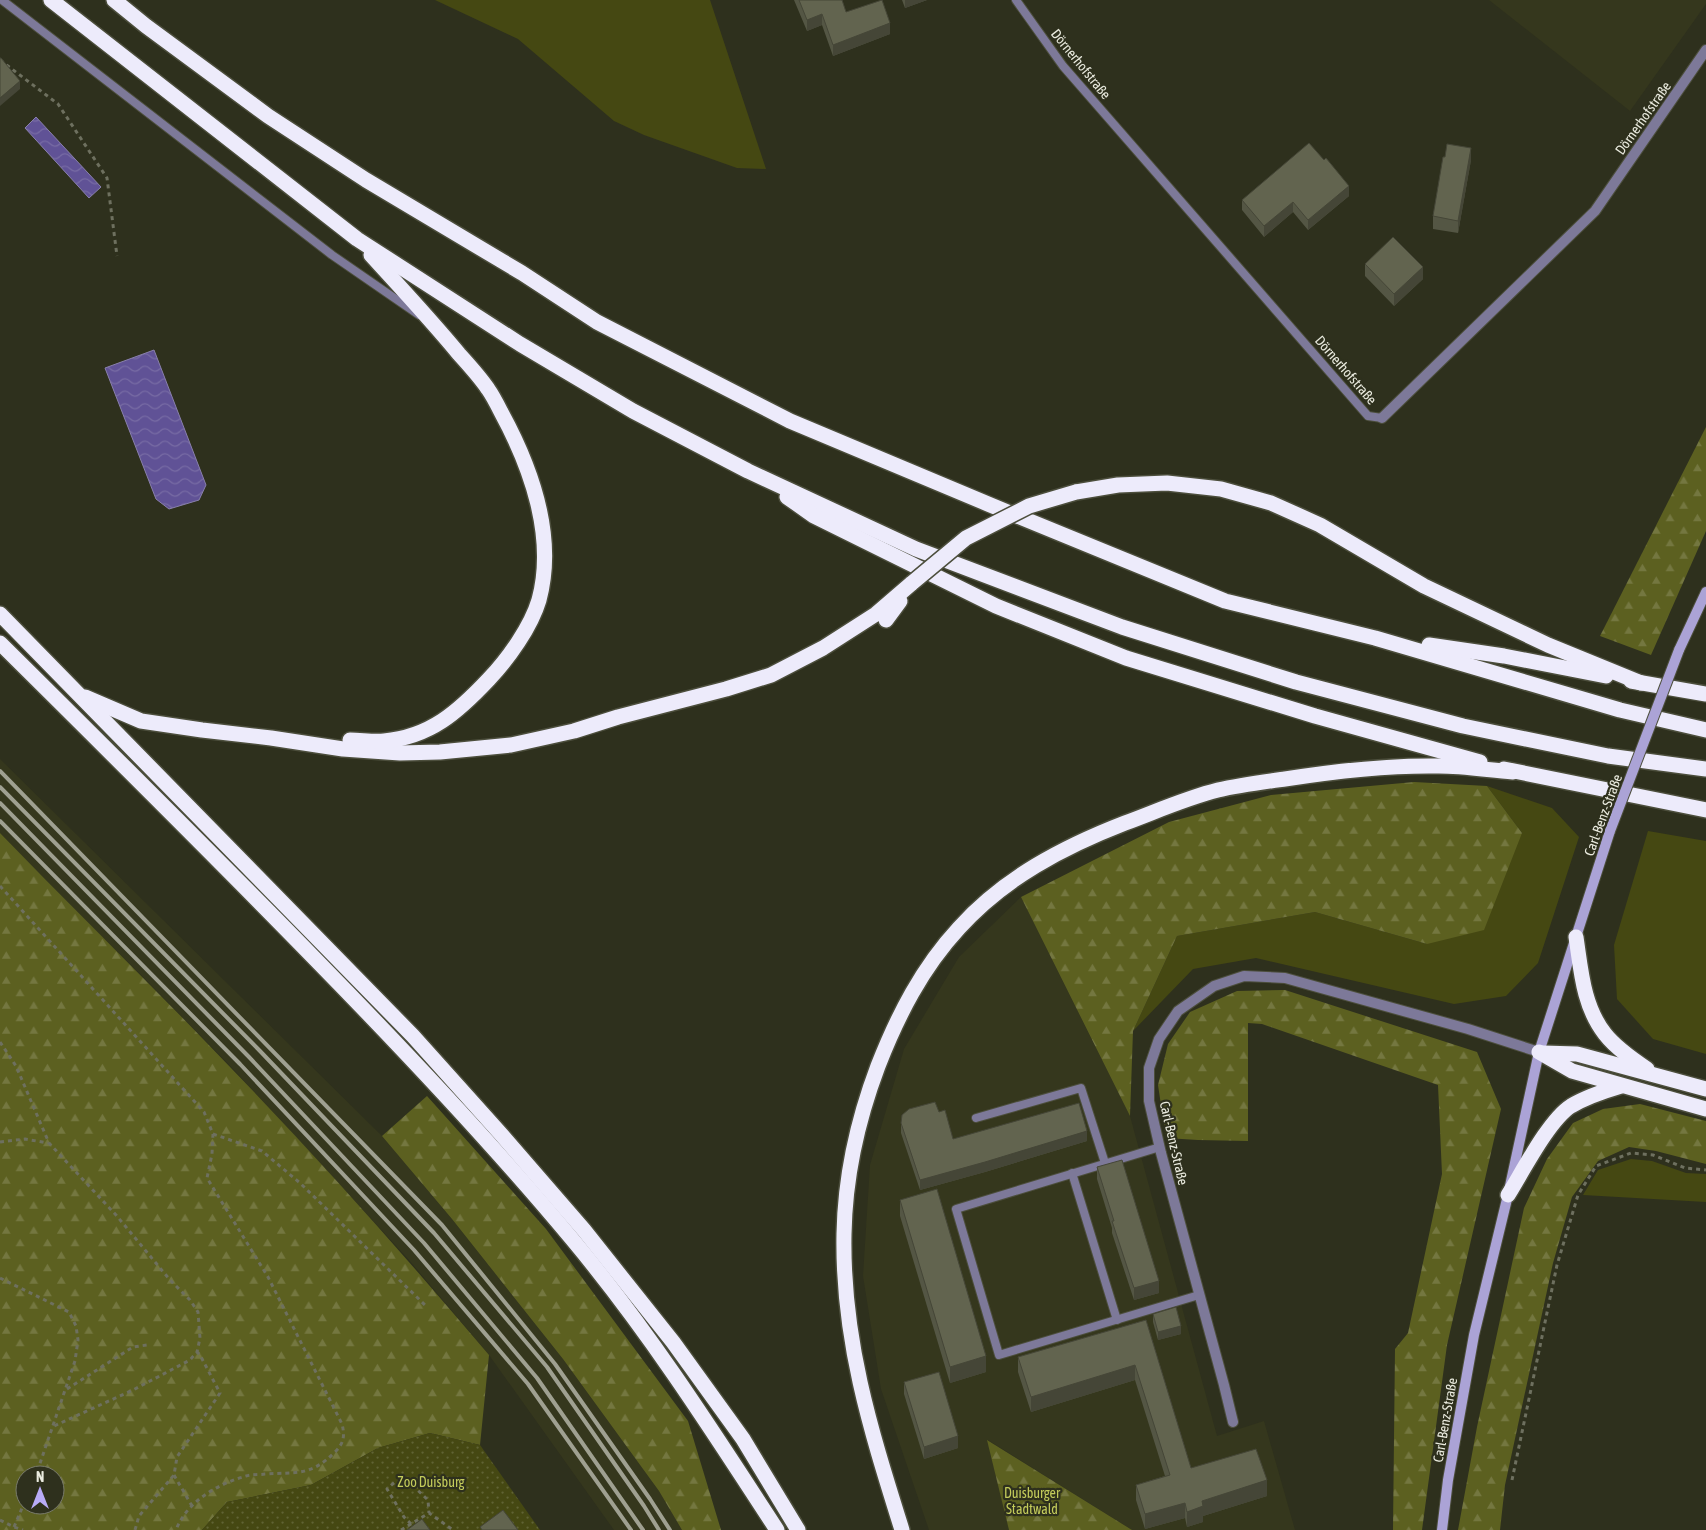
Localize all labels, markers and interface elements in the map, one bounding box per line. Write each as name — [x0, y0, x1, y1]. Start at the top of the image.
street label: Dörnerhofstraße — [1048, 26, 1114, 102]
street label: Dörnerhofstraße — [1612, 78, 1674, 158]
street label: Dörnerhofstraße — [1312, 333, 1380, 407]
street label: Carl-Benz-Straße — [1581, 772, 1625, 858]
street label: Carl-Benz-Straße — [1157, 1099, 1191, 1187]
street label: Carl-Benz-Straße — [1430, 1376, 1460, 1464]
north arrow — [15, 1465, 65, 1515]
text: N — [36, 1469, 44, 1485]
park label: Zoo Duisburg — [397, 1474, 465, 1490]
park label: Duisburger Stadtwald — [1004, 1485, 1061, 1517]

